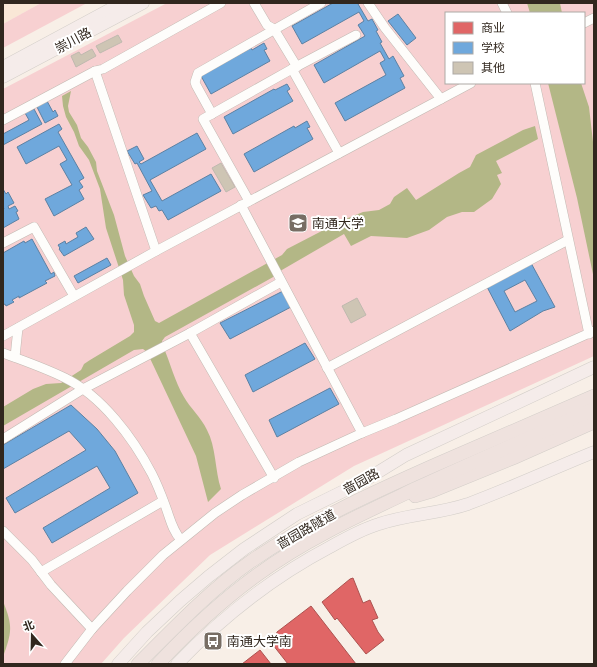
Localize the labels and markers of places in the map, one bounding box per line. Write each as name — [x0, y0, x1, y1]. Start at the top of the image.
school or university icon: 南通大学 — [287, 212, 309, 234]
place label: 南通大学 — [312, 214, 364, 232]
bus stop icon: 南通大学南 — [202, 630, 224, 652]
place label: 南通大学南 — [227, 632, 292, 650]

